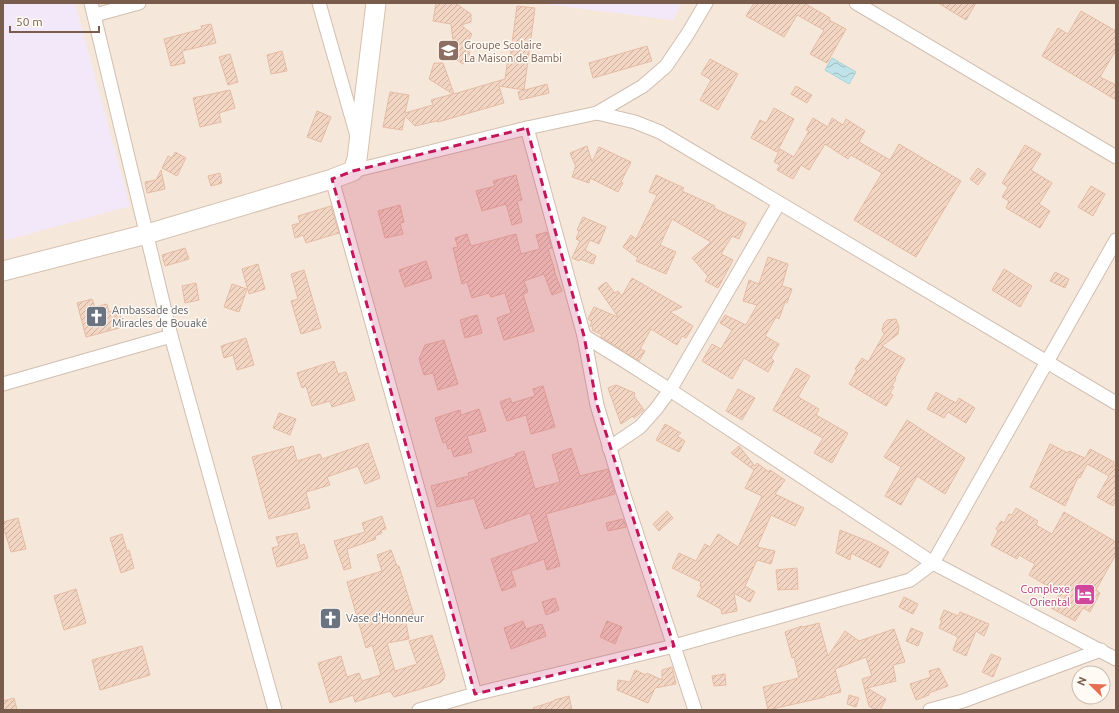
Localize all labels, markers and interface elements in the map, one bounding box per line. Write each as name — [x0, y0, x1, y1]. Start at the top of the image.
scale bar — [10, 8, 99, 34]
text: 50 m — [16, 15, 43, 28]
school or university icon: Groupe Scolaire La Maison de Bambi — [436, 38, 462, 64]
place label: Groupe Scolaire La Maison de Bambi — [464, 39, 562, 64]
church icon: Ambassade des Miracles de Bouaké — [84, 303, 110, 329]
place label: Ambassade des Miracles de Bouaké — [112, 304, 207, 329]
hotel icon: Complexe Oriental — [1072, 582, 1098, 608]
place label: Complexe Oriental — [1020, 583, 1070, 608]
church icon: Vase d'Honneur — [317, 605, 343, 631]
place label: Vase d'Honneur — [346, 612, 425, 624]
north arrow — [1071, 665, 1111, 705]
text: N — [1075, 675, 1089, 687]

